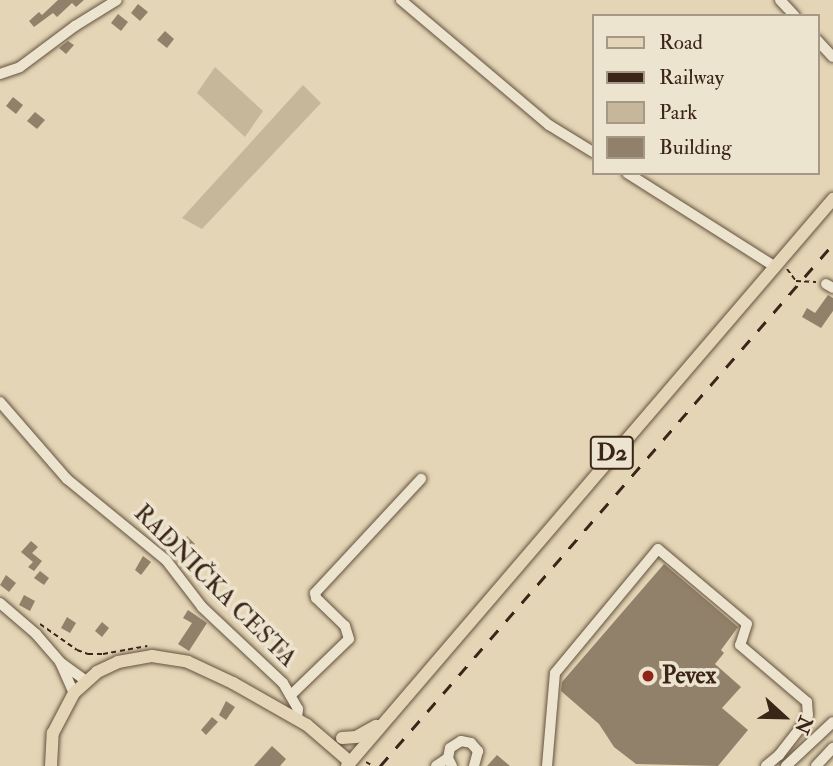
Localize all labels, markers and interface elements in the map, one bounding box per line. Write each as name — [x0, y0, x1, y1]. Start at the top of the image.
legend — [592, 14, 819, 175]
text: Road — [659, 29, 703, 56]
text: Railway — [659, 64, 724, 91]
text: Park — [659, 99, 697, 126]
text: Building — [659, 134, 732, 161]
road number: D2 — [589, 433, 635, 472]
street label: RADNIČKA CESTA — [128, 499, 302, 673]
place label: Pevex — [662, 662, 716, 690]
marker: Pevex — [640, 668, 656, 684]
north arrow — [749, 682, 819, 752]
text: N — [789, 712, 818, 737]

